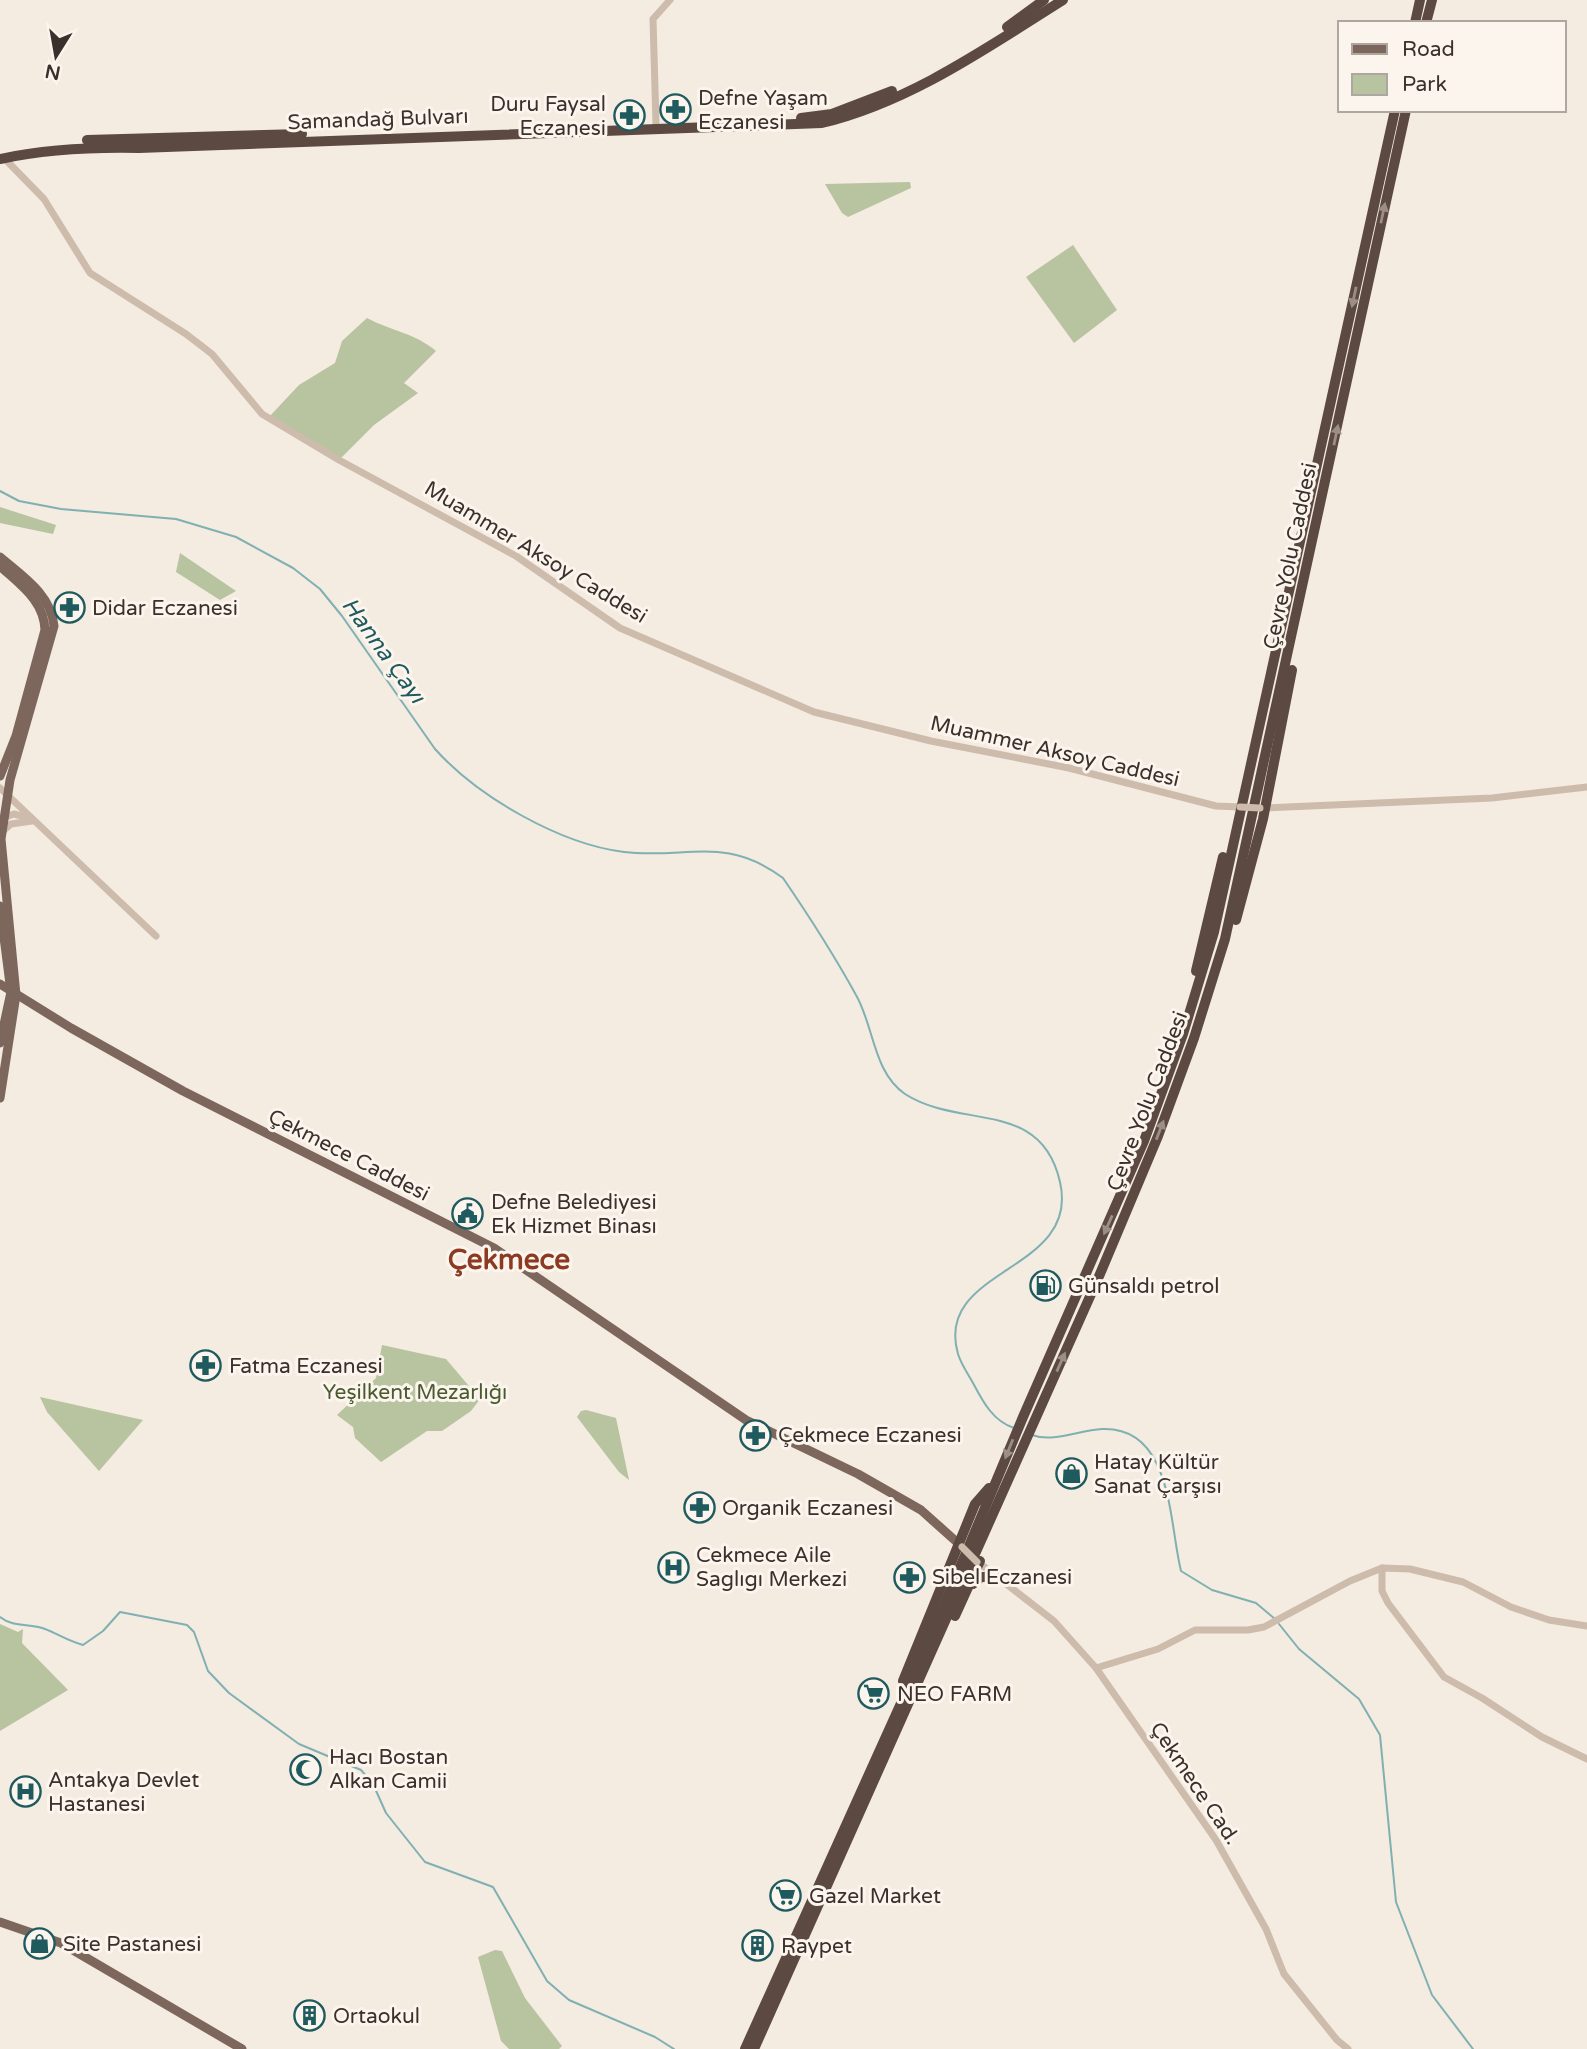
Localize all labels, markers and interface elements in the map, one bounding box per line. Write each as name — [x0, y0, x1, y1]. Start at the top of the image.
north arrow — [21, 21, 91, 91]
legend — [1338, 21, 1566, 112]
text: Road — [1402, 37, 1455, 62]
text: N — [43, 59, 63, 84]
text: Park — [1402, 72, 1447, 97]
place label: Defne Yaşam Eczanesi — [698, 86, 828, 135]
place label: Duru Faysal Eczanesi — [490, 92, 606, 141]
pharmacy icon: Defne Yaşam Eczanesi — [658, 93, 692, 127]
pharmacy icon: Duru Faysal Eczanesi — [612, 99, 646, 133]
street label: Samandağ Bulvarı — [287, 104, 469, 135]
one-way arrow — [1378, 202, 1389, 224]
one-way arrow — [1349, 286, 1360, 308]
one-way arrow — [1331, 424, 1342, 446]
street label: Çevre Yolu Caddesi — [1258, 460, 1323, 652]
street label: Muammer Aksoy Caddesi — [420, 476, 651, 629]
pharmacy icon: Didar Eczanesi — [52, 591, 86, 625]
water label: Hanna Çayı — [335, 592, 432, 710]
place label: Didar Eczanesi — [92, 596, 238, 621]
street label: Muammer Aksoy Caddesi — [928, 711, 1182, 792]
street label: Çevre Yolu Caddesi — [1102, 1008, 1193, 1195]
street label: Çekmece Caddesi — [264, 1104, 433, 1207]
one-way arrow — [1154, 1119, 1165, 1140]
place label: Defne Belediyesi Ek Hizmet Binası — [491, 1190, 657, 1239]
public building icon: Defne Belediyesi Ek Hizmet Binası — [451, 1197, 485, 1231]
one-way arrow — [1102, 1214, 1113, 1235]
district label: Çekmece — [448, 1243, 570, 1277]
fuel station icon: Günsaldı petrol — [1028, 1269, 1062, 1303]
place label: Günsaldı petrol — [1068, 1274, 1219, 1299]
pharmacy icon: Fatma Eczanesi — [189, 1349, 223, 1383]
one-way arrow — [1056, 1351, 1067, 1372]
place label: Fatma Eczanesi — [229, 1354, 383, 1379]
park label: Yeşilkent Mezarlığı — [323, 1380, 507, 1405]
pharmacy icon: Çekmece Eczanesi — [738, 1418, 772, 1452]
place label: Çekmece Eczanesi — [778, 1423, 962, 1448]
one-way arrow — [1004, 1439, 1015, 1460]
place label: Hatay Kültür Sanat Çarşısı — [1094, 1450, 1222, 1499]
shop icon: Hatay Kültür Sanat Çarşısı — [1054, 1457, 1088, 1491]
pharmacy icon: Organik Eczanesi — [682, 1491, 716, 1525]
place label: Organik Eczanesi — [722, 1496, 893, 1521]
place label: Cekmece Aile Saglıgı Merkezi — [696, 1543, 847, 1592]
hospital icon: Cekmece Aile Saglıgı Merkezi — [656, 1550, 690, 1584]
pharmacy icon: Sibel Eczanesi — [892, 1560, 926, 1594]
place label: Sibel Eczanesi — [932, 1565, 1072, 1590]
supermarket icon: NEO FARM — [857, 1677, 891, 1711]
place label: NEO FARM — [897, 1682, 1012, 1707]
street label: Çekmece Cad. — [1144, 1717, 1245, 1849]
place label: Hacı Bostan Alkan Camii — [329, 1745, 448, 1794]
mosque icon: Hacı Bostan Alkan Camii — [289, 1752, 323, 1786]
place label: Antakya Devlet Hastanesi — [48, 1768, 199, 1817]
hospital icon: Antakya Devlet Hastanesi — [8, 1775, 42, 1809]
supermarket icon: Gazel Market — [769, 1879, 803, 1913]
place label: Gazel Market — [809, 1884, 941, 1909]
shop icon: Site Pastanesi — [23, 1927, 57, 1961]
building icon: Raypet — [741, 1929, 775, 1963]
place label: Site Pastanesi — [63, 1932, 201, 1957]
place label: Raypet — [781, 1934, 852, 1959]
building icon: Ortaokul — [293, 1999, 327, 2033]
place label: Ortaokul — [333, 2004, 420, 2029]

